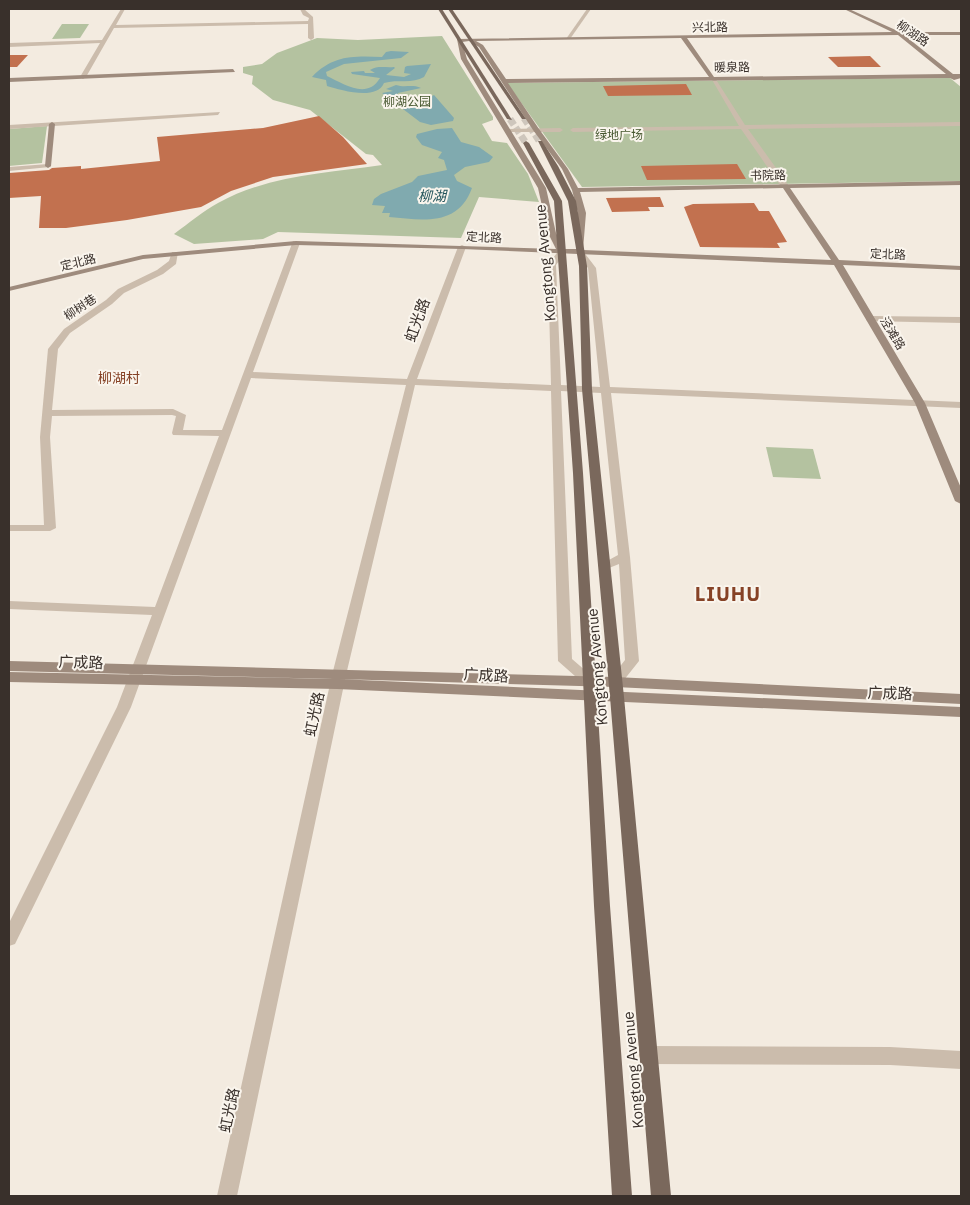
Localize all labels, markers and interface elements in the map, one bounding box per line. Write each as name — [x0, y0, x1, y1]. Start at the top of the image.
street label: 柳湖路 — [894, 17, 932, 49]
street label: 兴北路 — [692, 19, 728, 35]
street label: 暖泉路 — [714, 59, 750, 75]
park label: 柳湖公园 — [383, 94, 431, 109]
park label: 绿地广场 — [595, 127, 643, 142]
street label: 书院路 — [750, 167, 786, 183]
water label: 柳湖 — [418, 187, 448, 205]
street label: Kongtong Avenue — [530, 204, 560, 322]
street label: 定北路 — [466, 229, 502, 245]
street label: 定北路 — [870, 246, 906, 262]
street label: 定北路 — [59, 250, 97, 274]
street label: 柳树巷 — [61, 291, 99, 323]
street label: 虹光路 — [400, 296, 434, 344]
street label: 泾滩路 — [877, 314, 909, 352]
district label: 柳湖村 — [98, 369, 140, 387]
district label: LIUHU — [695, 580, 761, 607]
street label: Kongtong Avenue — [582, 608, 612, 726]
street label: 广成路 — [58, 652, 104, 672]
street label: 广成路 — [463, 664, 509, 686]
street label: 广成路 — [867, 683, 913, 703]
street label: 虹光路 — [300, 690, 328, 738]
street label: Kongtong Avenue — [618, 1011, 648, 1129]
street label: 虹光路 — [215, 1086, 243, 1134]

